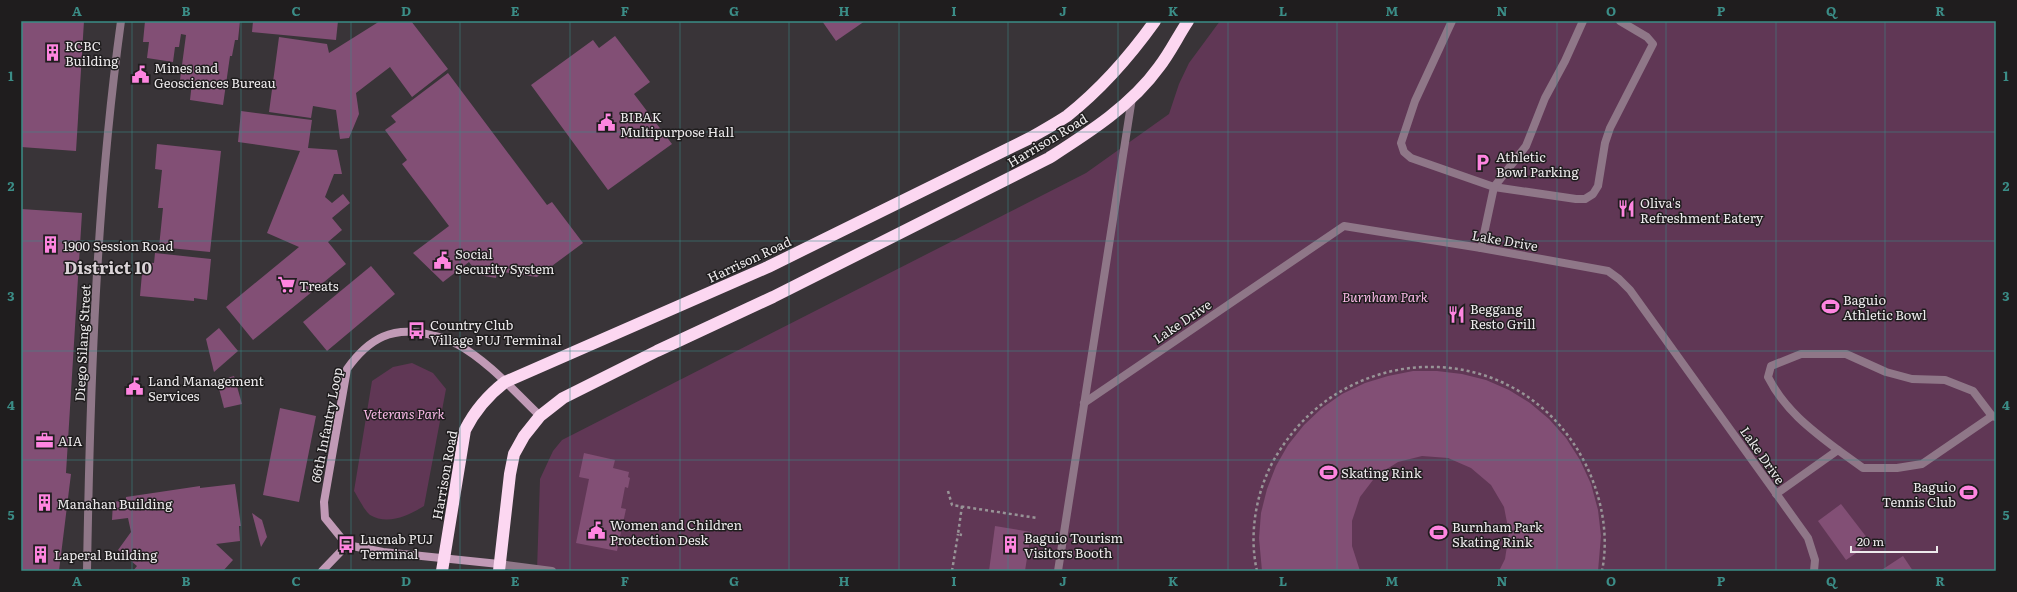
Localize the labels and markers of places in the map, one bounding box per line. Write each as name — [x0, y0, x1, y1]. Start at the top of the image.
place label: RCBC Building — [65, 36, 119, 70]
building icon: RCBC Building — [42, 42, 62, 62]
place label: Mines and Geosciences Bureau — [154, 58, 276, 92]
public building icon: Mines and Geosciences Bureau — [131, 64, 151, 84]
place label: BIBAK Multipurpose Hall — [620, 107, 735, 141]
public building icon: BIBAK Multipurpose Hall — [597, 113, 617, 133]
place label: Athletic Bowl Parking — [1496, 147, 1579, 181]
parking icon: Athletic Bowl Parking — [1473, 153, 1493, 173]
place label: Oliva's Refreshment Eatery — [1640, 193, 1764, 227]
restaurant icon: Oliva's Refreshment Eatery — [1617, 199, 1637, 219]
building icon: 1900 Session Road — [40, 235, 60, 255]
place label: 1900 Session Road — [63, 236, 173, 255]
place label: Social Security System — [455, 244, 555, 278]
public building icon: Social Security System — [432, 250, 452, 270]
supermarket icon: Treats — [276, 275, 296, 295]
place label: Treats — [299, 276, 339, 295]
place label: Baguio Athletic Bowl — [1843, 290, 1927, 324]
sports icon: Baguio Athletic Bowl — [1820, 296, 1840, 316]
place label: Beggang Resto Grill — [1470, 299, 1536, 333]
restaurant icon: Beggang Resto Grill — [1447, 305, 1467, 325]
place label: Country Club Village PUJ Terminal — [430, 315, 562, 349]
bus stop icon: Country Club Village PUJ Terminal — [407, 321, 427, 341]
place label: Land Management Services — [148, 371, 264, 405]
public building icon: Land Management Services — [125, 377, 145, 397]
office icon: AIA — [35, 430, 55, 450]
place label: AIA — [58, 431, 83, 450]
sports icon: Skating Rink — [1318, 462, 1338, 482]
place label: Skating Rink — [1341, 463, 1423, 482]
place label: Baguio Tennis Club — [1882, 477, 1956, 511]
sports icon: Baguio Tennis Club — [1959, 483, 1979, 503]
building icon: Manahan Building — [34, 493, 54, 513]
place label: Manahan Building — [57, 494, 173, 513]
place label: Women and Children Protection Desk — [610, 515, 742, 549]
place label: Burnham Park Skating Rink — [1452, 517, 1544, 551]
public building icon: Women and Children Protection Desk — [587, 521, 607, 541]
sports icon: Burnham Park Skating Rink — [1429, 523, 1449, 543]
place label: Baguio Tourism Visitors Booth — [1024, 528, 1123, 562]
place label: Lucnab PUJ Terminal — [360, 529, 433, 563]
building icon: Baguio Tourism Visitors Booth — [1001, 534, 1021, 554]
bus stop icon: Lucnab PUJ Terminal — [337, 535, 357, 555]
building icon: Laperal Building — [31, 544, 51, 564]
place label: Laperal Building — [54, 545, 158, 564]

